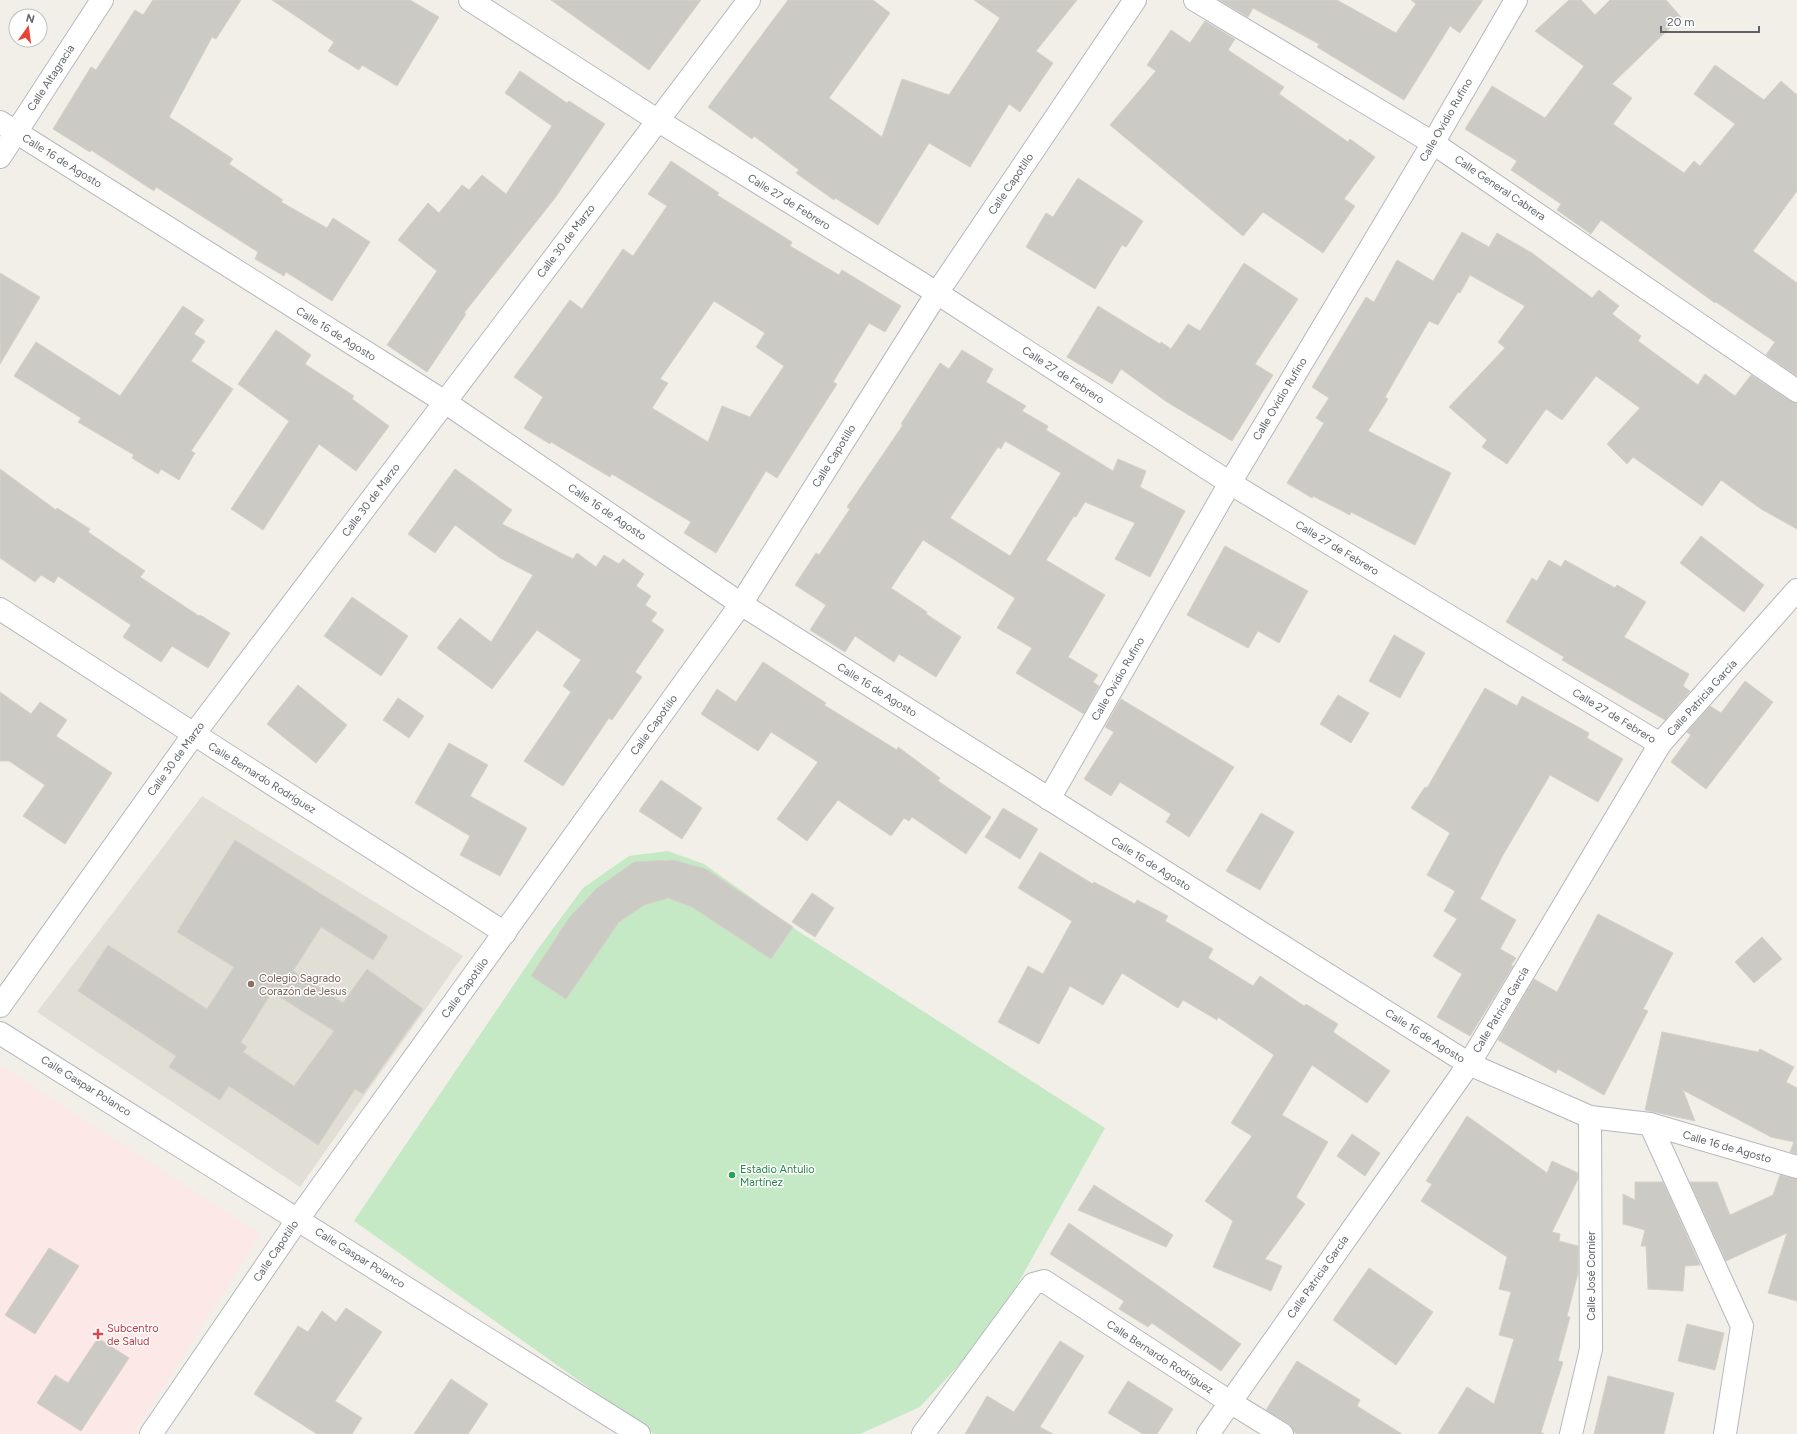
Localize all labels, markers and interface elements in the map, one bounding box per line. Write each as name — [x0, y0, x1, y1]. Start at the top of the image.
north arrow — [8, 8, 48, 48]
scale bar — [1661, 8, 1759, 34]
text: N — [25, 11, 36, 26]
text: 20 m — [1667, 15, 1695, 29]
street label: Calle Altagracia — [25, 42, 77, 114]
street label: Calle Ovidio Rufino — [1417, 76, 1475, 164]
street label: Calle 16 de Agosto — [20, 131, 104, 191]
street label: Calle Capotillo — [986, 151, 1036, 217]
street label: Calle General Cabrera — [1452, 153, 1548, 223]
street label: Calle 27 de Febrero — [745, 171, 833, 233]
street label: Calle 30 de Marzo — [534, 202, 598, 280]
street label: Calle 16 de Agosto — [294, 304, 378, 364]
street label: Calle 27 de Febrero — [1020, 344, 1106, 406]
street label: Calle Ovidio Rufino — [1250, 355, 1310, 443]
street label: Calle Capotillo — [810, 422, 858, 490]
street label: Calle 30 de Marzo — [339, 461, 403, 539]
street label: Calle 16 de Agosto — [565, 481, 649, 543]
street label: Calle 27 de Febrero — [1293, 518, 1381, 578]
street label: Calle Ovidio Rufino — [1089, 635, 1147, 723]
street label: Calle Patricia García — [1664, 657, 1740, 739]
street label: Calle 16 de Agosto — [835, 660, 919, 720]
street label: Calle 27 de Febrero — [1570, 686, 1658, 746]
street label: Calle Capotillo — [628, 692, 680, 758]
street label: Calle 30 de Marzo — [145, 719, 207, 799]
street label: Calle Bernardo Rodríguez — [206, 739, 318, 817]
street label: Calle 16 de Agosto — [1109, 834, 1193, 894]
street label: Calle Capotillo — [439, 955, 491, 1021]
street label: Calle Patricia García — [1470, 965, 1532, 1055]
place label: Colegio Sagrado Corazón de Jesus — [259, 972, 347, 998]
marker: Colegio Sagrado Corazón de Jesus — [246, 979, 256, 989]
street label: Calle 16 de Agosto — [1383, 1006, 1467, 1066]
street label: Calle Gaspar Polanco — [39, 1053, 133, 1119]
street label: Calle 16 de Agosto — [1681, 1128, 1773, 1166]
place label: Estadio Antulio Martínez — [740, 1163, 815, 1189]
marker: Estadio Antulio Martínez — [727, 1170, 737, 1180]
street label: Calle Capotillo — [251, 1218, 301, 1284]
street label: Calle Gaspar Polanco — [313, 1225, 407, 1291]
street label: Calle José Cornier — [1585, 1231, 1598, 1321]
street label: Calle Patricia García — [1285, 1233, 1351, 1321]
street label: Calle Bernardo Rodríguez — [1104, 1318, 1216, 1396]
place label: Subcentro de Salud — [107, 1322, 159, 1348]
marker: Subcentro de Salud — [92, 1328, 104, 1340]

